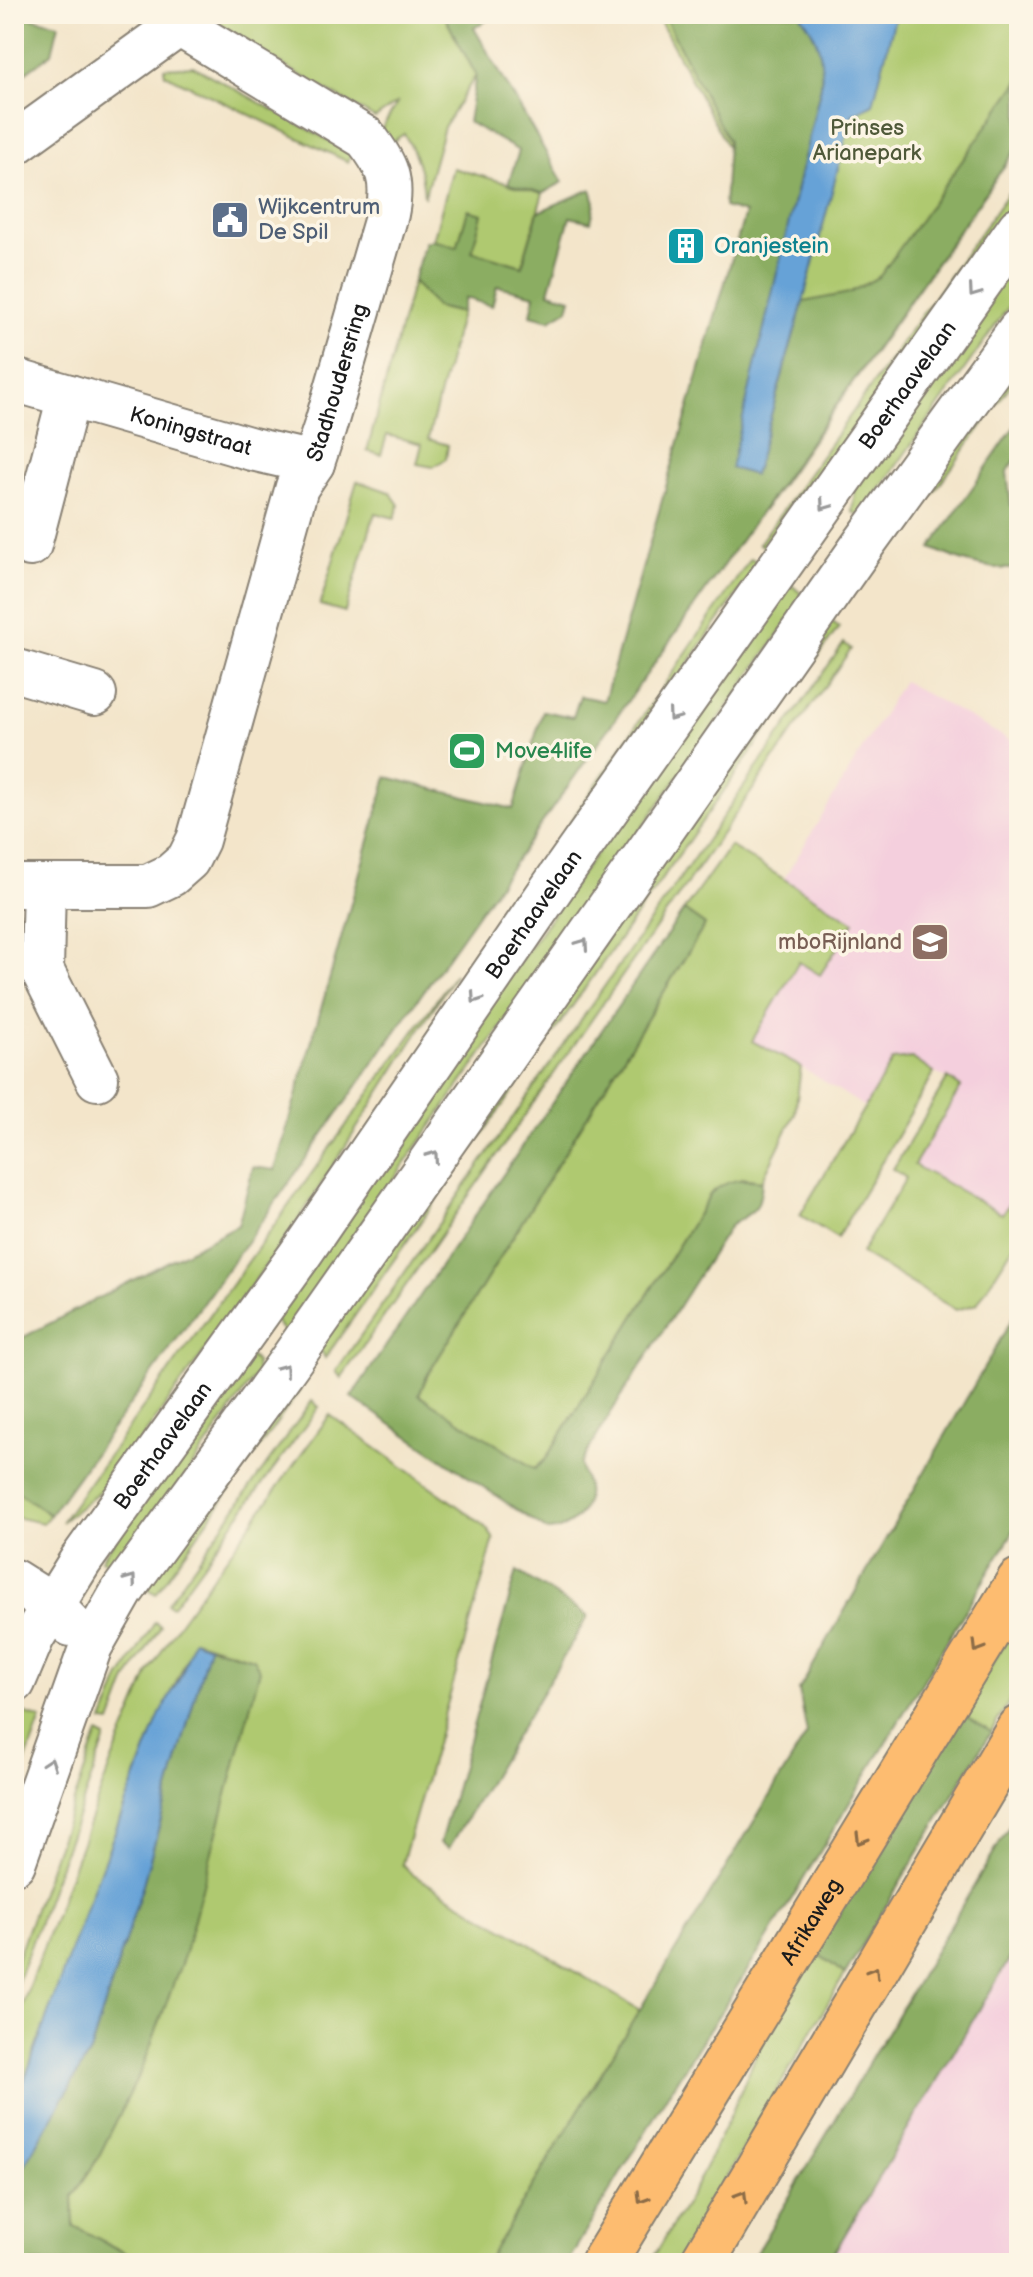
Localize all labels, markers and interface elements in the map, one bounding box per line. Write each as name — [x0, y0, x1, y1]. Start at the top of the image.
park label: Prinses Arianepark — [813, 115, 921, 167]
place label: Wijkcentrum De Spil — [258, 194, 380, 246]
public building icon: Wijkcentrum De Spil — [209, 199, 251, 241]
building icon: Oranjestein — [665, 225, 707, 267]
place label: Oranjestein — [714, 233, 829, 260]
one-way arrow — [969, 283, 984, 297]
street label: Stadhoudersring — [301, 300, 374, 465]
street label: Boerhaavelaan — [853, 316, 962, 455]
street label: Koningstraat — [126, 401, 255, 462]
one-way arrow — [820, 496, 835, 510]
one-way arrow — [668, 707, 683, 722]
sports icon: Move4life — [446, 730, 488, 772]
place label: Move4life — [495, 738, 592, 765]
street label: Boerhaavelaan — [480, 845, 588, 984]
school or university icon: mboRijnland — [909, 921, 951, 963]
place label: mboRijnland — [778, 929, 902, 956]
one-way arrow — [573, 938, 588, 952]
one-way arrow — [471, 990, 486, 1004]
one-way arrow — [423, 1150, 438, 1164]
one-way arrow — [274, 1364, 289, 1378]
street label: Boerhaavelaan — [108, 1377, 218, 1515]
one-way arrow — [122, 1574, 136, 1588]
one-way arrow — [973, 1638, 988, 1653]
one-way arrow — [41, 1757, 57, 1771]
one-way arrow — [855, 1830, 871, 1845]
street label: Afrikaweg — [775, 1873, 848, 1970]
one-way arrow — [864, 1966, 880, 1981]
one-way arrow — [637, 2189, 652, 2204]
one-way arrow — [732, 2190, 748, 2205]

